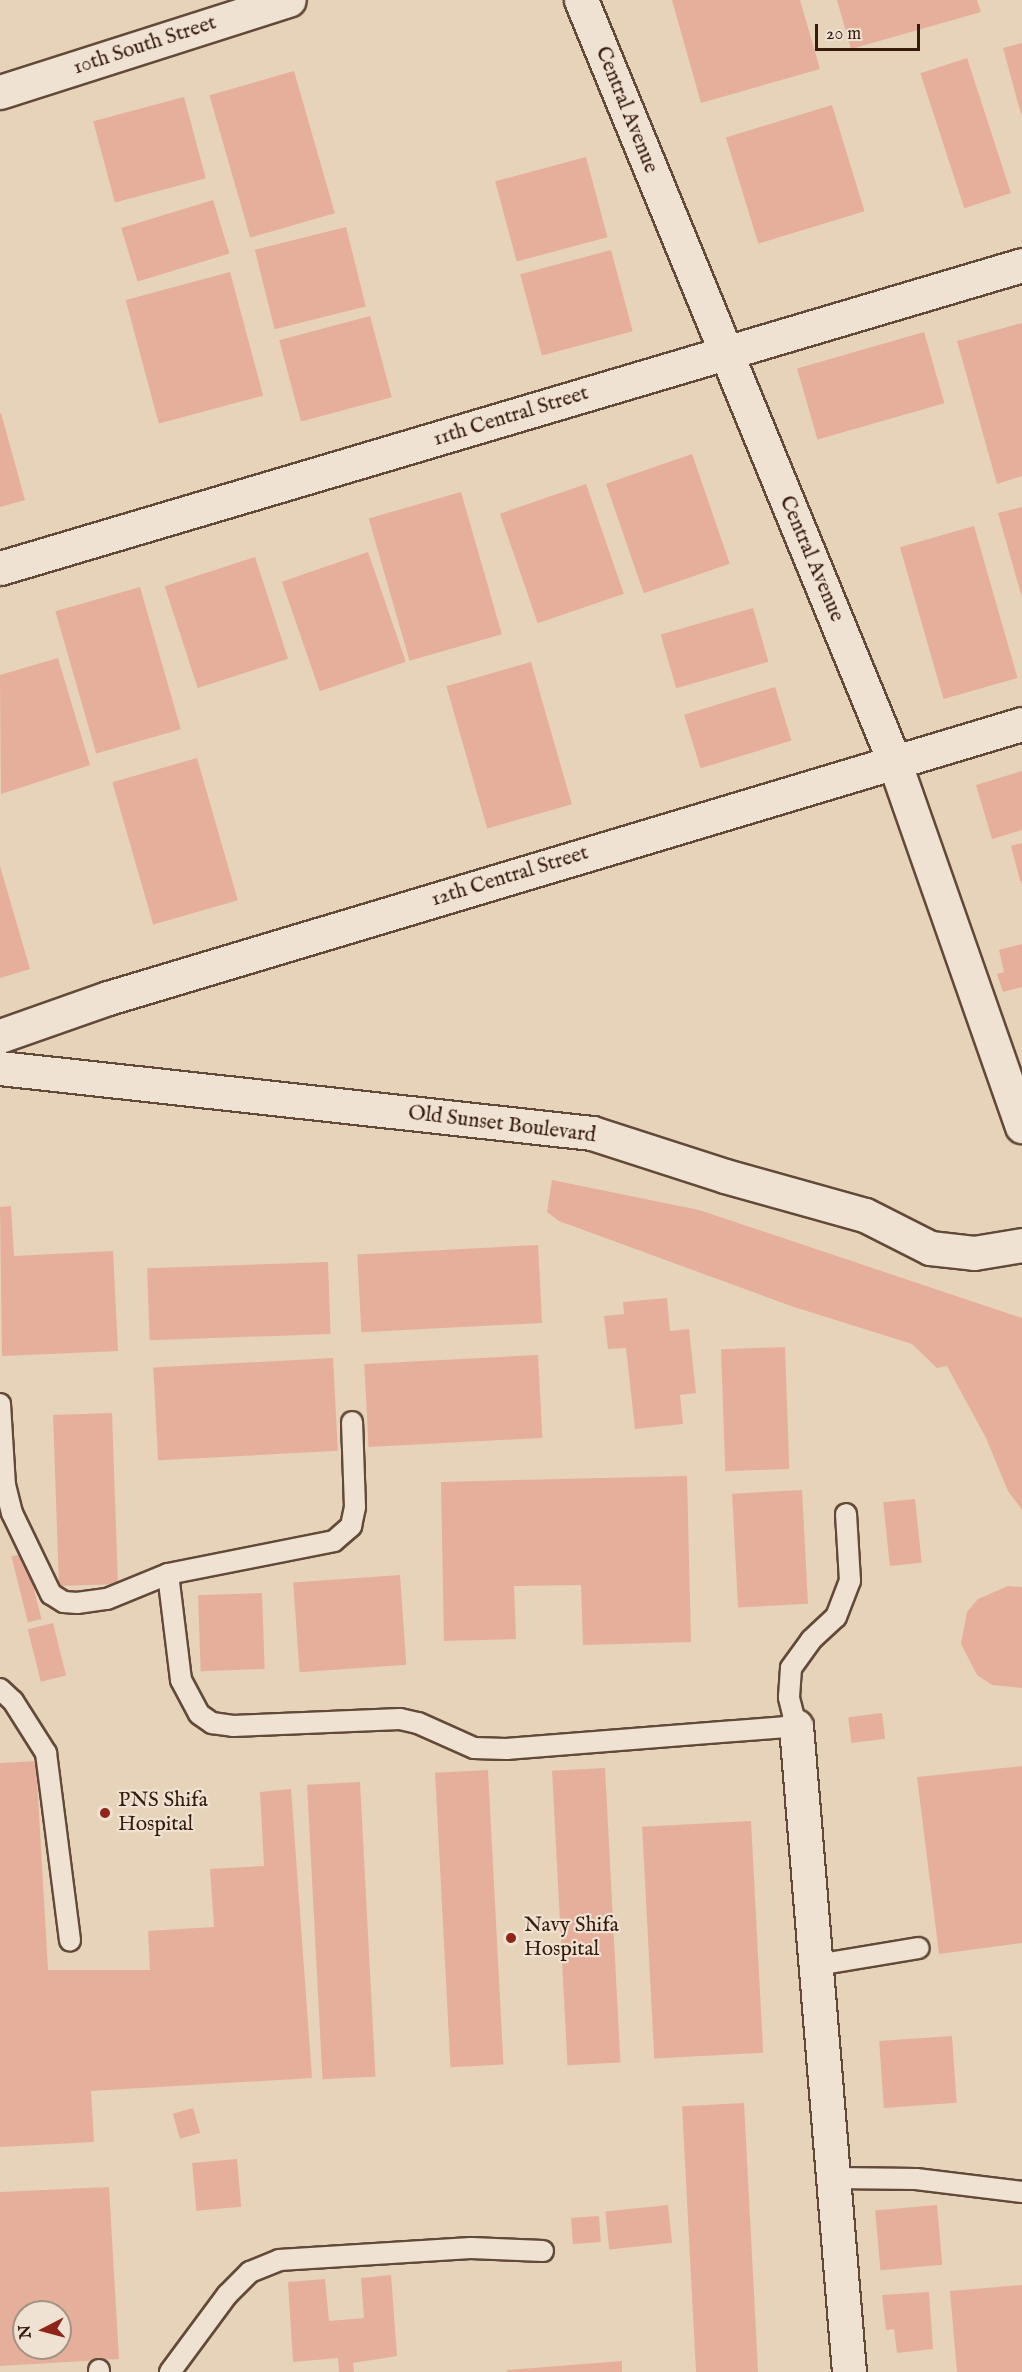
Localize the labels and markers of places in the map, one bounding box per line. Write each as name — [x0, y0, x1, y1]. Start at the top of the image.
place label: PNS Shifa Hospital — [118, 1788, 208, 1838]
marker: PNS Shifa Hospital — [96, 1804, 114, 1822]
place label: Navy Shifa Hospital — [524, 1913, 619, 1963]
marker: Navy Shifa Hospital — [502, 1929, 520, 1947]

